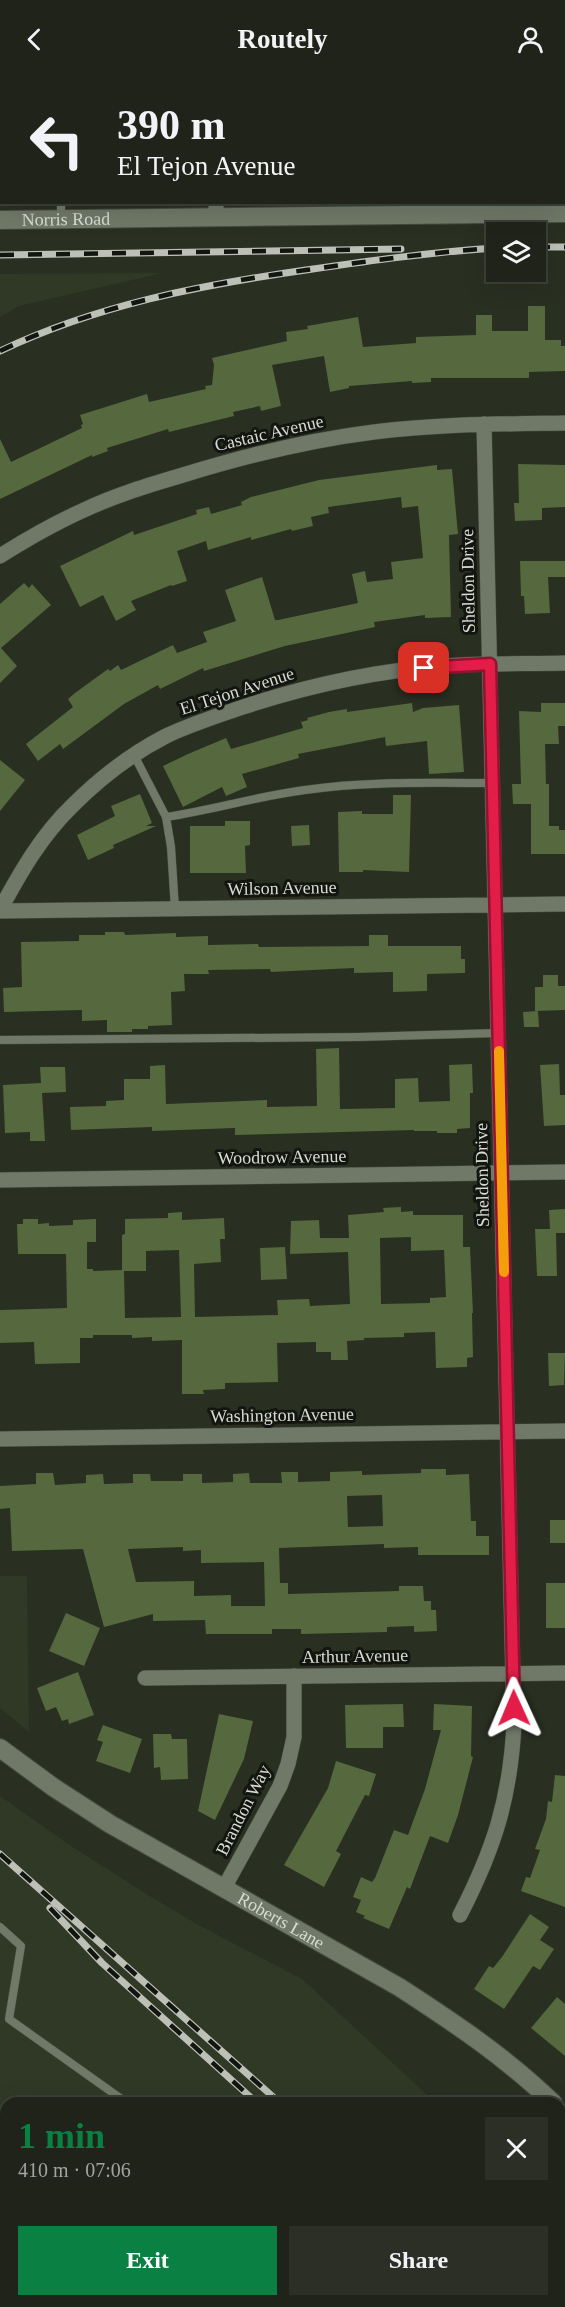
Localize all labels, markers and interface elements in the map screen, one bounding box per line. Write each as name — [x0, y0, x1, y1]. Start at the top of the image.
icon: back — [18, 23, 51, 56]
icon: person — [514, 23, 547, 56]
text: Routely — [238, 24, 328, 54]
icon: left — [18, 102, 96, 180]
text: 390 m — [117, 102, 226, 148]
text: El Tejon Avenue — [117, 151, 296, 181]
street label: Norris Road — [22, 209, 110, 230]
map controls — [486, 222, 546, 282]
button: layers — [486, 222, 546, 282]
street label: Castaic Avenue — [213, 411, 325, 455]
street label: Sheldon Drive — [457, 529, 479, 633]
pin — [398, 642, 449, 693]
icon: arrive — [407, 651, 440, 684]
street label: El Tejon Avenue — [177, 663, 297, 719]
street label: Wilson Avenue — [227, 877, 337, 899]
street label: Sheldon Drive — [471, 1123, 493, 1227]
street label: Woodrow Avenue — [217, 1146, 347, 1168]
street label: Washington Avenue — [210, 1404, 354, 1426]
street label: Arthur Avenue — [302, 1645, 408, 1667]
position arrow — [482, 1676, 546, 1740]
street label: Brandon Way — [212, 1761, 274, 1859]
street label: Roberts Lane — [234, 1888, 328, 1953]
text: 1 min — [18, 2116, 105, 2156]
button: close — [485, 2117, 548, 2180]
text: 410 m · 07:06 — [18, 2159, 131, 2181]
button: Exit — [18, 2226, 277, 2295]
button: Share — [289, 2226, 548, 2295]

